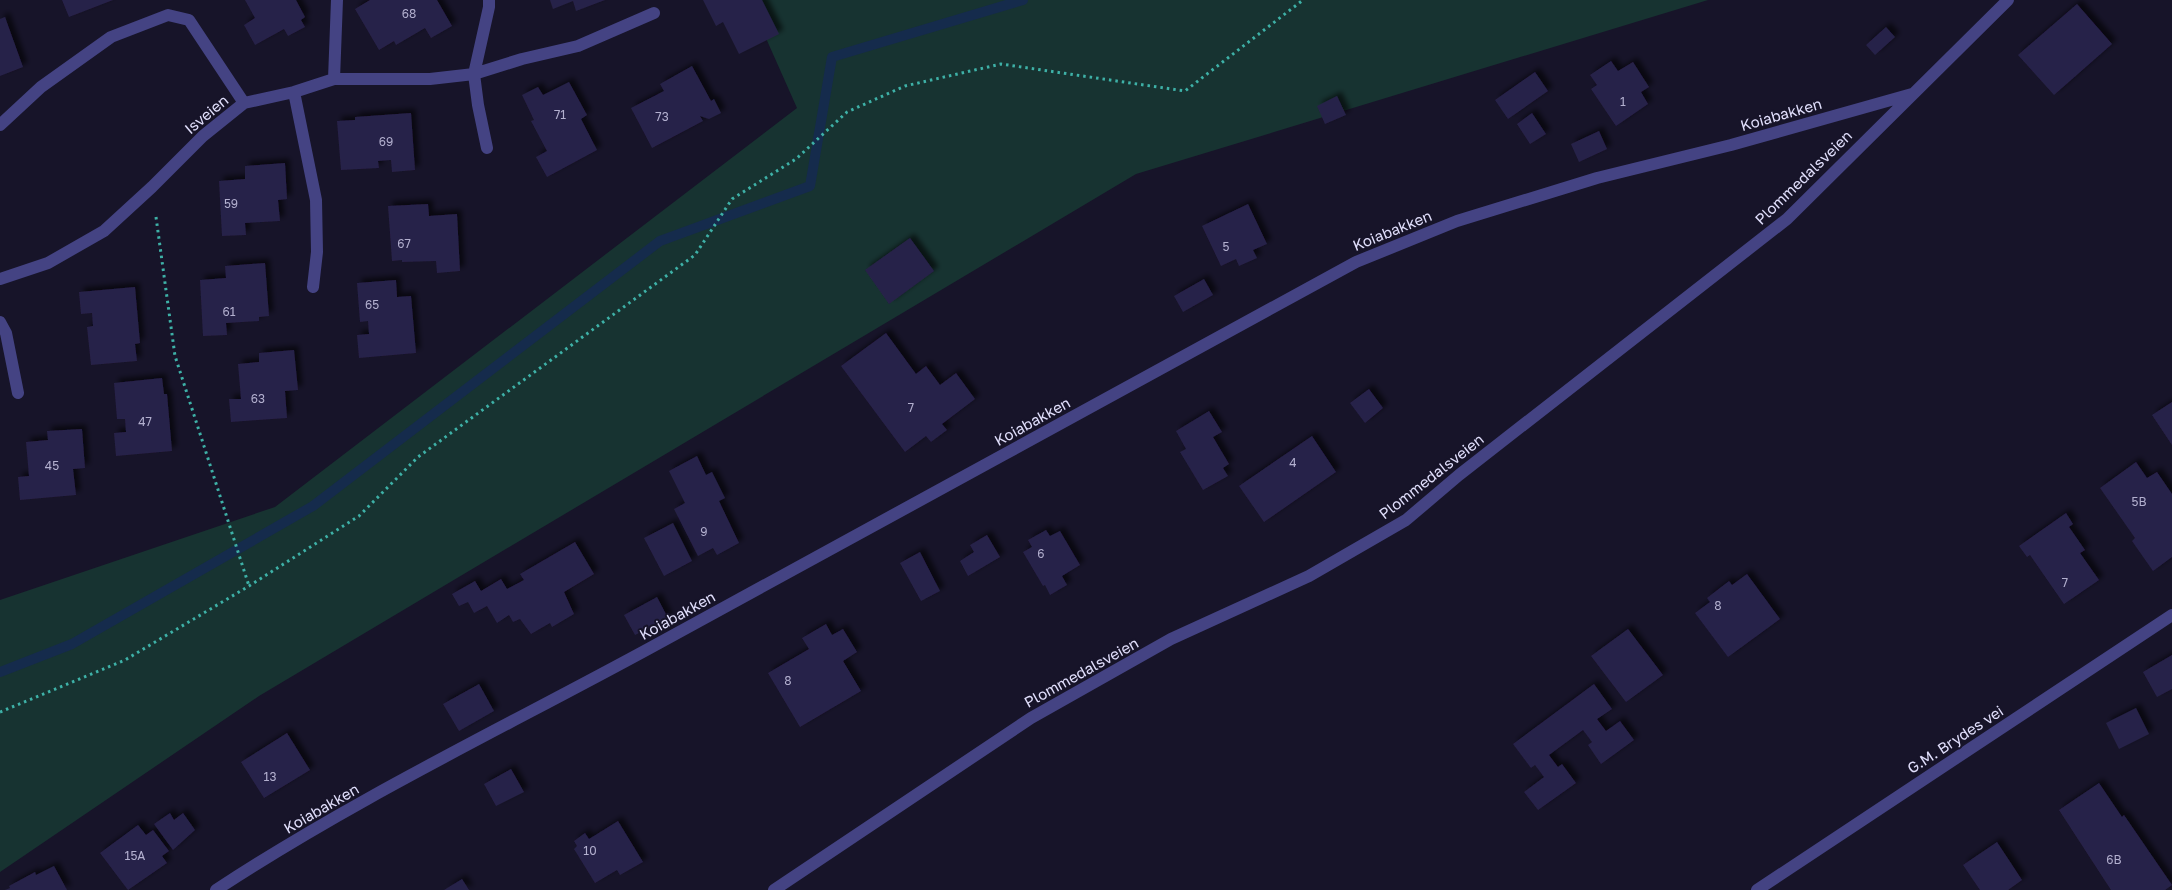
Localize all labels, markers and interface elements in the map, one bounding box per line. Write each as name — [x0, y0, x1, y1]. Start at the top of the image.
house number: 68 — [402, 6, 416, 21]
street label: Isveien — [181, 91, 231, 137]
house number: 1 — [1620, 94, 1626, 109]
street label: Koiabakken — [1738, 94, 1824, 134]
house number: 71 — [554, 107, 566, 122]
house number: 73 — [655, 109, 669, 124]
street label: Plommedalsveien — [1751, 126, 1855, 228]
house number: 69 — [379, 134, 393, 149]
house number: 59 — [224, 196, 238, 211]
street label: Koiabakken — [1350, 206, 1434, 254]
house number: 67 — [397, 236, 411, 251]
house number: 5 — [1223, 239, 1230, 254]
house number: 65 — [365, 297, 379, 312]
house number: 61 — [222, 304, 236, 319]
house number: 63 — [251, 391, 265, 406]
street label: Koiabakken — [991, 393, 1073, 449]
house number: 7 — [908, 400, 914, 415]
house number: 47 — [138, 414, 152, 429]
street label: Plommedalsveien — [1375, 430, 1487, 522]
house number: 4 — [1289, 455, 1297, 470]
house number: 45 — [45, 458, 59, 473]
house number: 5B — [2131, 494, 2147, 509]
house number: 9 — [700, 524, 708, 539]
house number: 6 — [1037, 546, 1045, 561]
house number: 7 — [2062, 575, 2068, 590]
street label: Koiabakken — [636, 587, 718, 643]
house number: 8 — [1714, 598, 1722, 613]
street label: Plommedalsveien — [1021, 633, 1141, 711]
house number: 8 — [784, 673, 792, 688]
street label: G.M. Brydes vei — [1904, 701, 2006, 777]
house number: 13 — [264, 769, 276, 784]
street label: Koiabakken — [280, 779, 362, 837]
house number: 10 — [583, 843, 597, 858]
house number: 15A — [125, 848, 145, 863]
house number: 6B — [2106, 852, 2122, 867]

